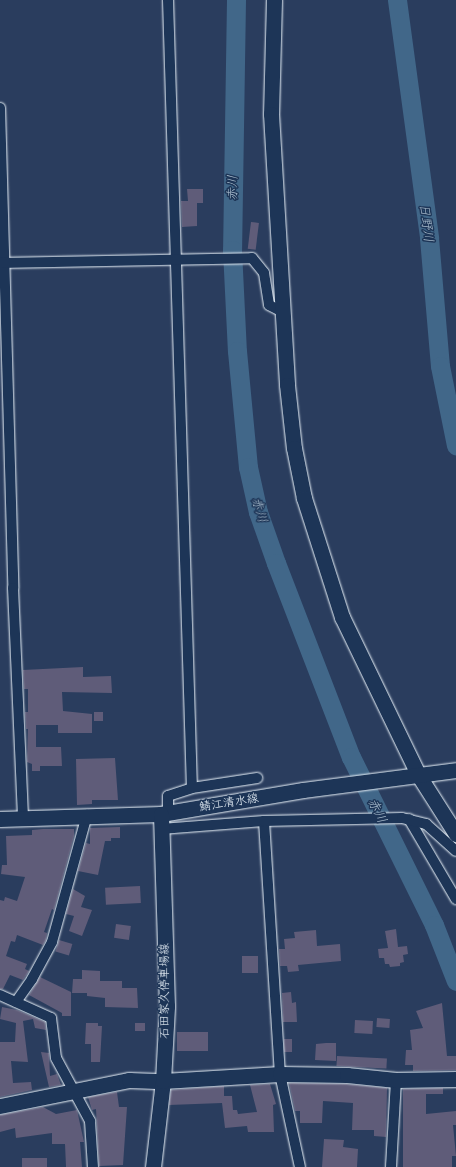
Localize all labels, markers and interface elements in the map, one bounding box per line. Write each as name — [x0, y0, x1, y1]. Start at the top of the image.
water label: 赤川 — [225, 175, 241, 201]
water label: 日野川 — [416, 203, 436, 243]
water label: 赤川 — [248, 495, 270, 525]
street label: 鯖江清水線 — [198, 791, 260, 815]
water label: 赤川 — [364, 796, 390, 826]
street label: 石田家久停車場線 — [158, 943, 172, 1039]

